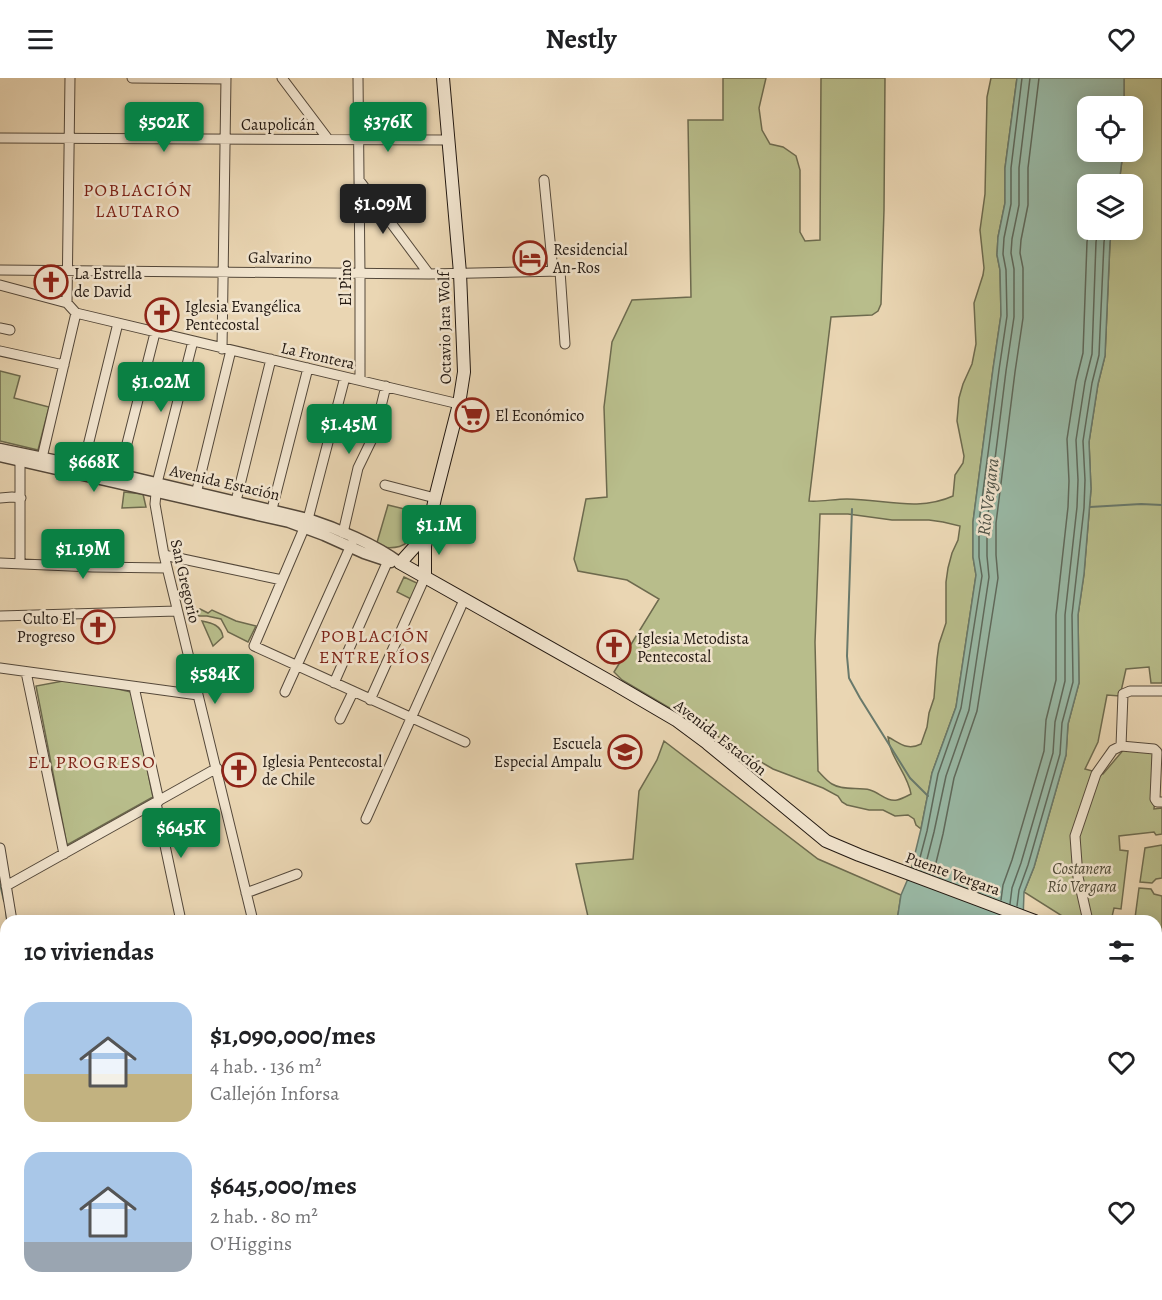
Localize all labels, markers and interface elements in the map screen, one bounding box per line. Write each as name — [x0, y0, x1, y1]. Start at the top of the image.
text: Nestly — [545, 21, 617, 57]
icon: menu — [24, 23, 57, 56]
icon: heart — [1105, 23, 1138, 56]
map controls — [1077, 96, 1143, 240]
button: locate — [1077, 96, 1143, 162]
pin: $502K — [122, 102, 206, 153]
pin: $376K — [346, 102, 430, 153]
text: $502K — [139, 108, 189, 135]
text: $376K — [364, 108, 412, 135]
street label: Caupolicán — [241, 114, 315, 136]
button: layers — [1077, 174, 1143, 240]
district label: POBLACIÓN LAUTARO — [83, 178, 193, 223]
pin: $1.09M — [334, 184, 432, 235]
text: $1.09M — [354, 190, 412, 217]
place label: Residencial An-Ros — [552, 239, 628, 279]
hotel icon: Residencial An-Ros — [512, 240, 548, 276]
street label: Galvarino — [248, 246, 312, 270]
street label: El Pino — [335, 260, 357, 306]
place label: La Estrella de David — [74, 263, 143, 303]
church icon: La Estrella de David — [33, 264, 69, 300]
street label: Octavio Jara Wolf — [433, 269, 457, 385]
place label: Iglesia Evangélica Pentecostal — [185, 296, 301, 336]
church icon: Iglesia Evangélica Pentecostal — [144, 297, 180, 333]
street label: La Frontera — [279, 337, 357, 375]
pin: $1.02M — [112, 362, 210, 413]
text: $1.02M — [132, 368, 190, 395]
supermarket icon: El Económico — [454, 397, 490, 433]
pin: $1.45M — [300, 404, 398, 455]
place label: El Económico — [495, 405, 584, 427]
text: $1.45M — [321, 410, 377, 437]
pin: $668K — [52, 442, 136, 493]
text: $668K — [69, 448, 119, 475]
water label: Río Vergara — [971, 457, 1005, 537]
street label: Avenida Estación — [167, 459, 282, 506]
pin: $1.1M — [397, 505, 481, 556]
text: $1.1M — [416, 511, 462, 538]
pin: $1.19M — [34, 529, 132, 580]
text: $1.19M — [55, 535, 111, 562]
street label: San Gregorio — [165, 537, 205, 625]
place label: Culto El Progreso — [17, 608, 75, 648]
church icon: Culto El Progreso — [80, 609, 116, 645]
district label: POBLACIÓN ENTRE RÍOS — [319, 624, 431, 669]
place label: Iglesia Metodista Pentecostal — [637, 628, 750, 668]
church icon: Iglesia Metodista Pentecostal — [596, 629, 632, 665]
pin: $584K — [173, 654, 257, 705]
text: $584K — [190, 660, 240, 687]
street label: Avenida Estación — [669, 694, 772, 781]
place label: Escuela Especial Ampalu — [494, 733, 603, 773]
school or university icon: Escuela Especial Ampalu — [607, 734, 643, 770]
district label: EL PROGRESO — [28, 750, 156, 774]
place label: Iglesia Pentecostal de Chile — [262, 751, 382, 791]
church icon: Iglesia Pentecostal de Chile — [221, 752, 257, 788]
pin: $645K — [139, 808, 223, 859]
text: $645K — [156, 814, 206, 841]
street label: Puente Vergara — [902, 847, 1004, 901]
park label: Costanera Río Vergara — [1047, 858, 1117, 898]
text: 10 viviendas — [24, 934, 154, 969]
icon: filters — [1105, 935, 1138, 968]
text: $1,090,000/mes — [210, 1018, 376, 1053]
icon: home — [72, 1026, 144, 1098]
icon: heart — [1105, 1046, 1138, 1079]
text: 4 hab. · 136 m² — [210, 1053, 322, 1080]
text: Callejón Inforsa — [210, 1080, 340, 1107]
text: $645,000/mes — [210, 1168, 357, 1203]
icon: home — [72, 1176, 144, 1248]
icon: heart — [1105, 1196, 1138, 1229]
text: 2 hab. · 80 m² — [210, 1203, 318, 1230]
text: O'Higgins — [210, 1230, 292, 1257]

